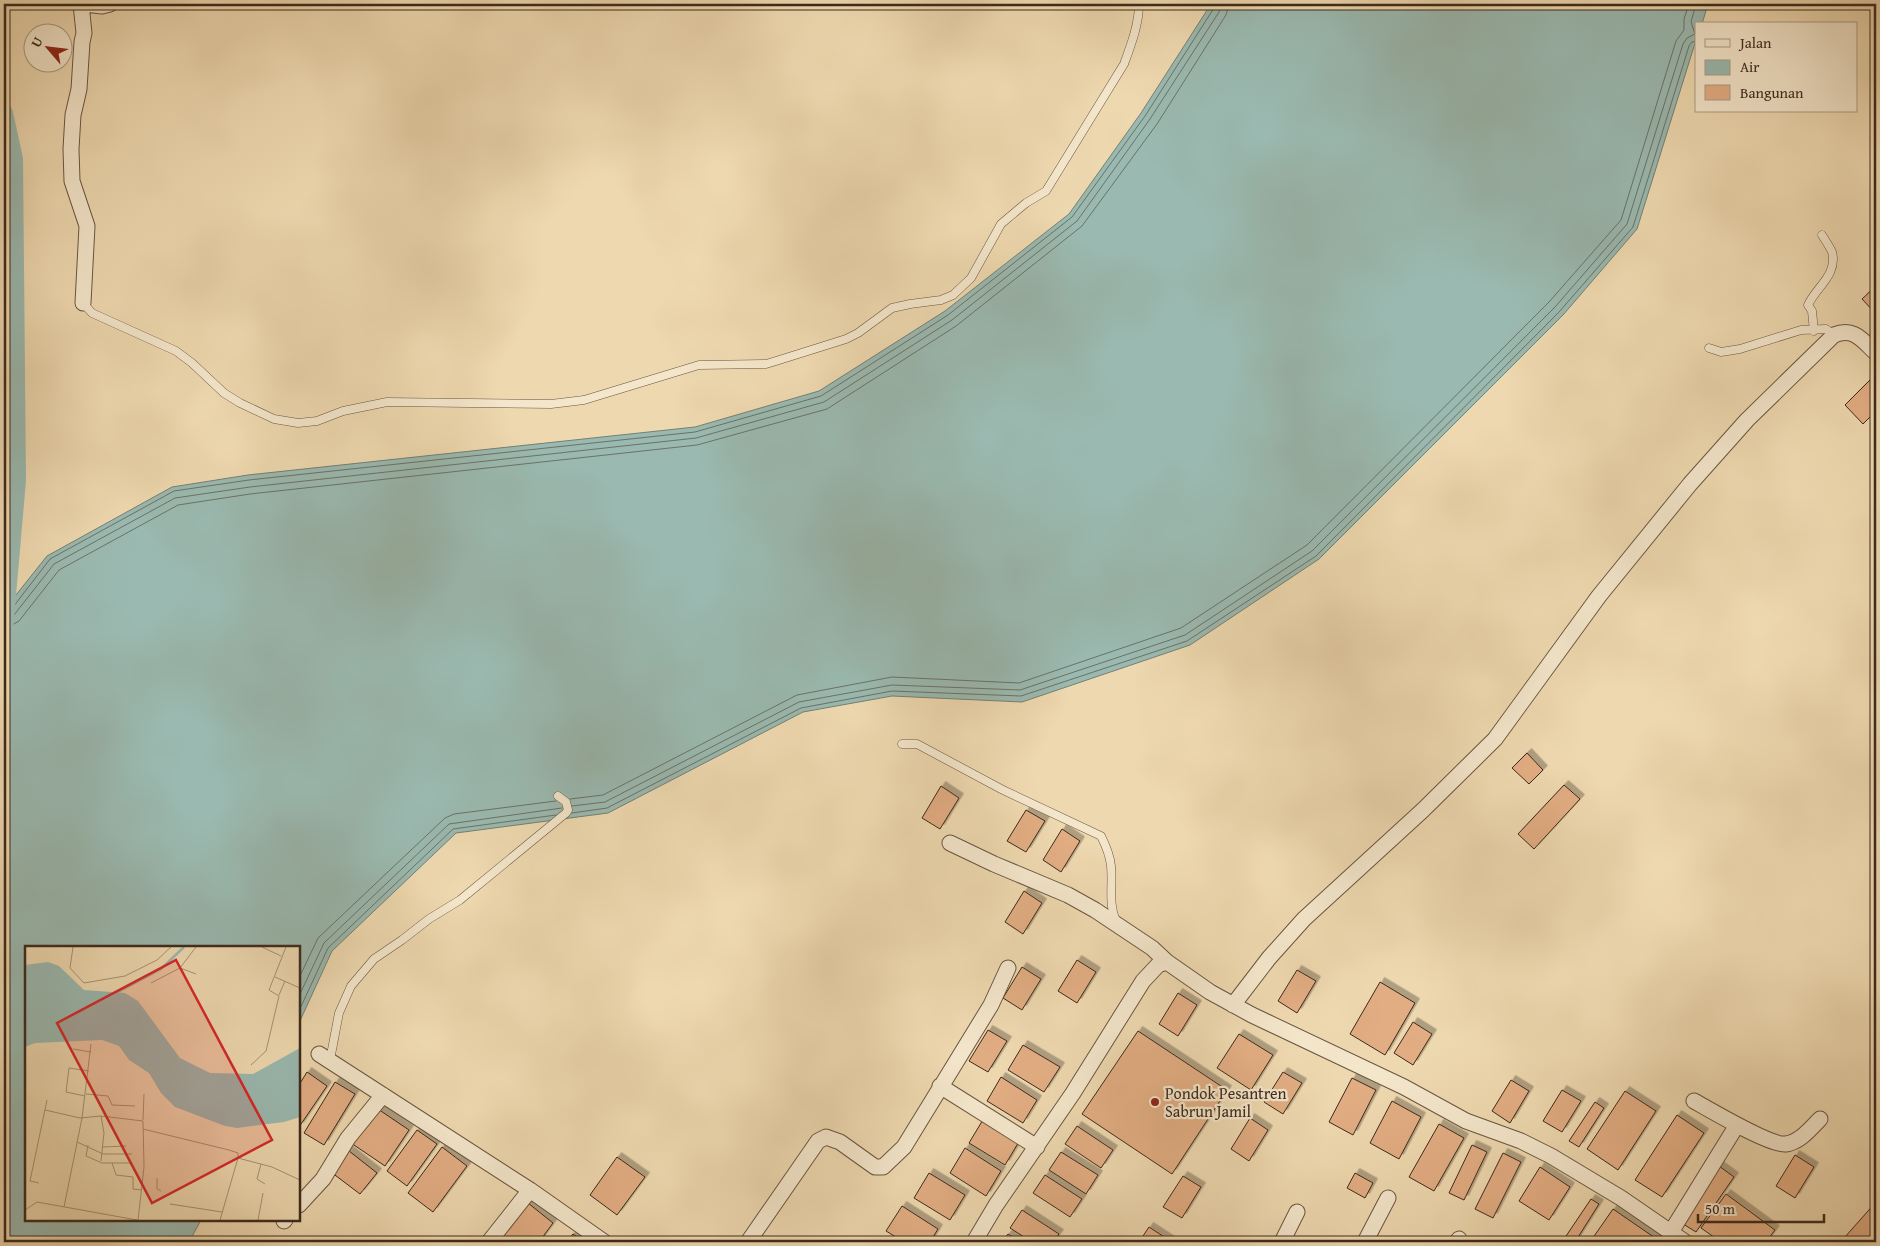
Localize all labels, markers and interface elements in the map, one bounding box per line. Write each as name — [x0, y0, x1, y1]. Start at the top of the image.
north arrow — [22, 22, 72, 72]
legend — [1695, 22, 1858, 112]
text: Jalan — [1738, 32, 1772, 53]
text: U — [25, 33, 48, 51]
text: Air — [1740, 56, 1760, 77]
text: Bangunan — [1740, 82, 1804, 103]
inset map — [25, 946, 300, 1221]
place label: Pondok Pesantren Sabrun Jamil — [1165, 1081, 1287, 1123]
marker: Pondok Pesantren Sabrun Jamil — [1149, 1096, 1161, 1108]
scale bar — [1698, 1191, 1824, 1223]
text: 50 m — [1705, 1198, 1736, 1219]

